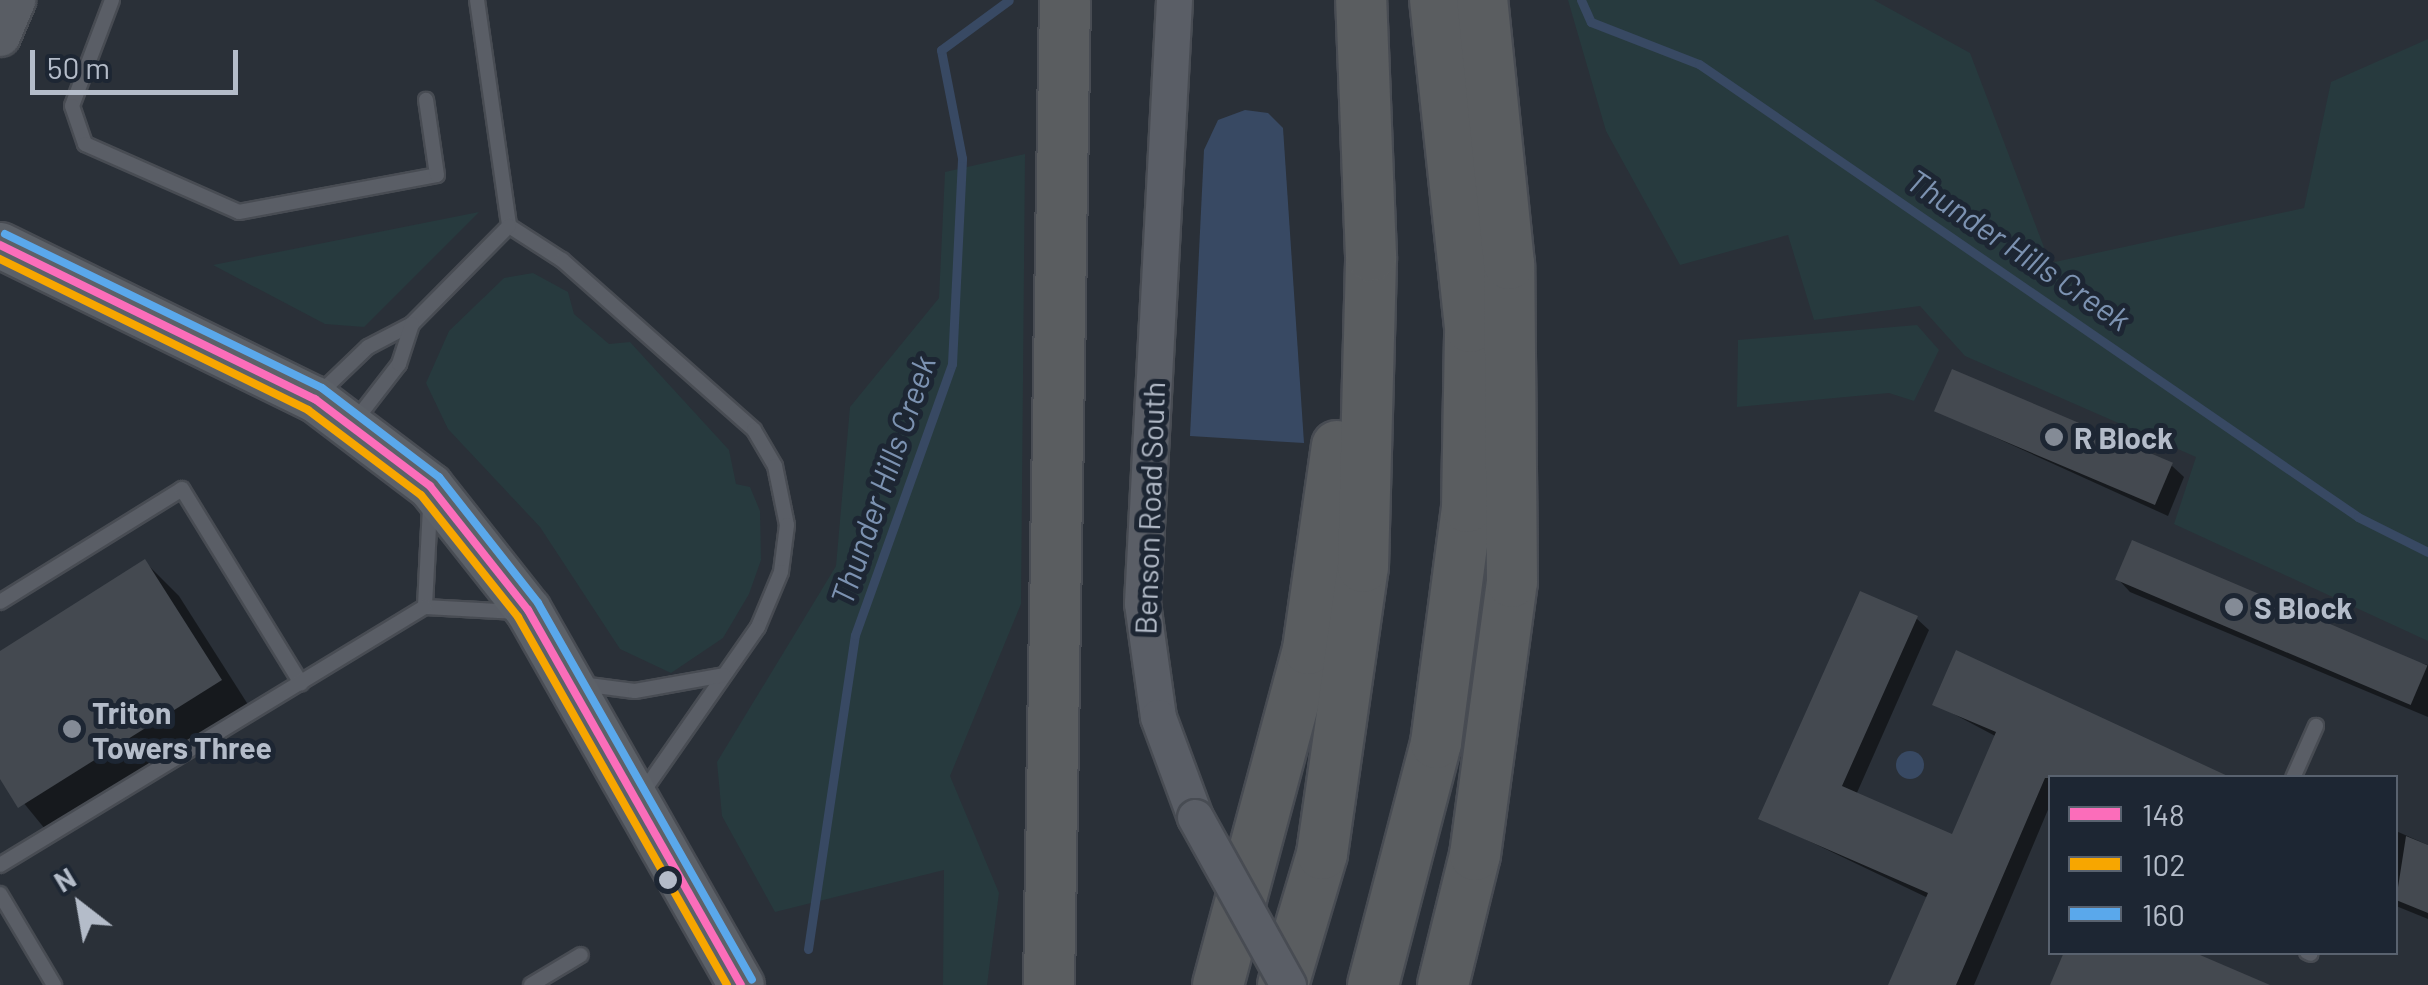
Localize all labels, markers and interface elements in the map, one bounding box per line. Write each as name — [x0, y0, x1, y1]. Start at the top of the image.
scale bar — [35, 30, 242, 92]
text: 50 m — [47, 49, 110, 85]
water label: Thunder Hills Creek — [1900, 160, 2138, 338]
water label: Thunder Hills Creek — [821, 350, 943, 610]
street label: Benson Road South — [1127, 381, 1171, 635]
place label: R Block — [2074, 419, 2173, 455]
marker: R Block — [2043, 426, 2065, 448]
place label: S Block — [2254, 589, 2353, 625]
marker: S Block — [2223, 596, 2245, 618]
place label: Triton Towers Three — [92, 694, 272, 764]
marker: Triton Towers Three — [61, 718, 83, 740]
legend — [2048, 775, 2398, 955]
text: 148 — [2142, 796, 2185, 832]
text: 102 — [2142, 846, 2186, 882]
north arrow — [30, 855, 130, 955]
text: N — [48, 860, 81, 899]
unlabelled marker — [658, 870, 678, 890]
text: 160 — [2142, 896, 2185, 932]

